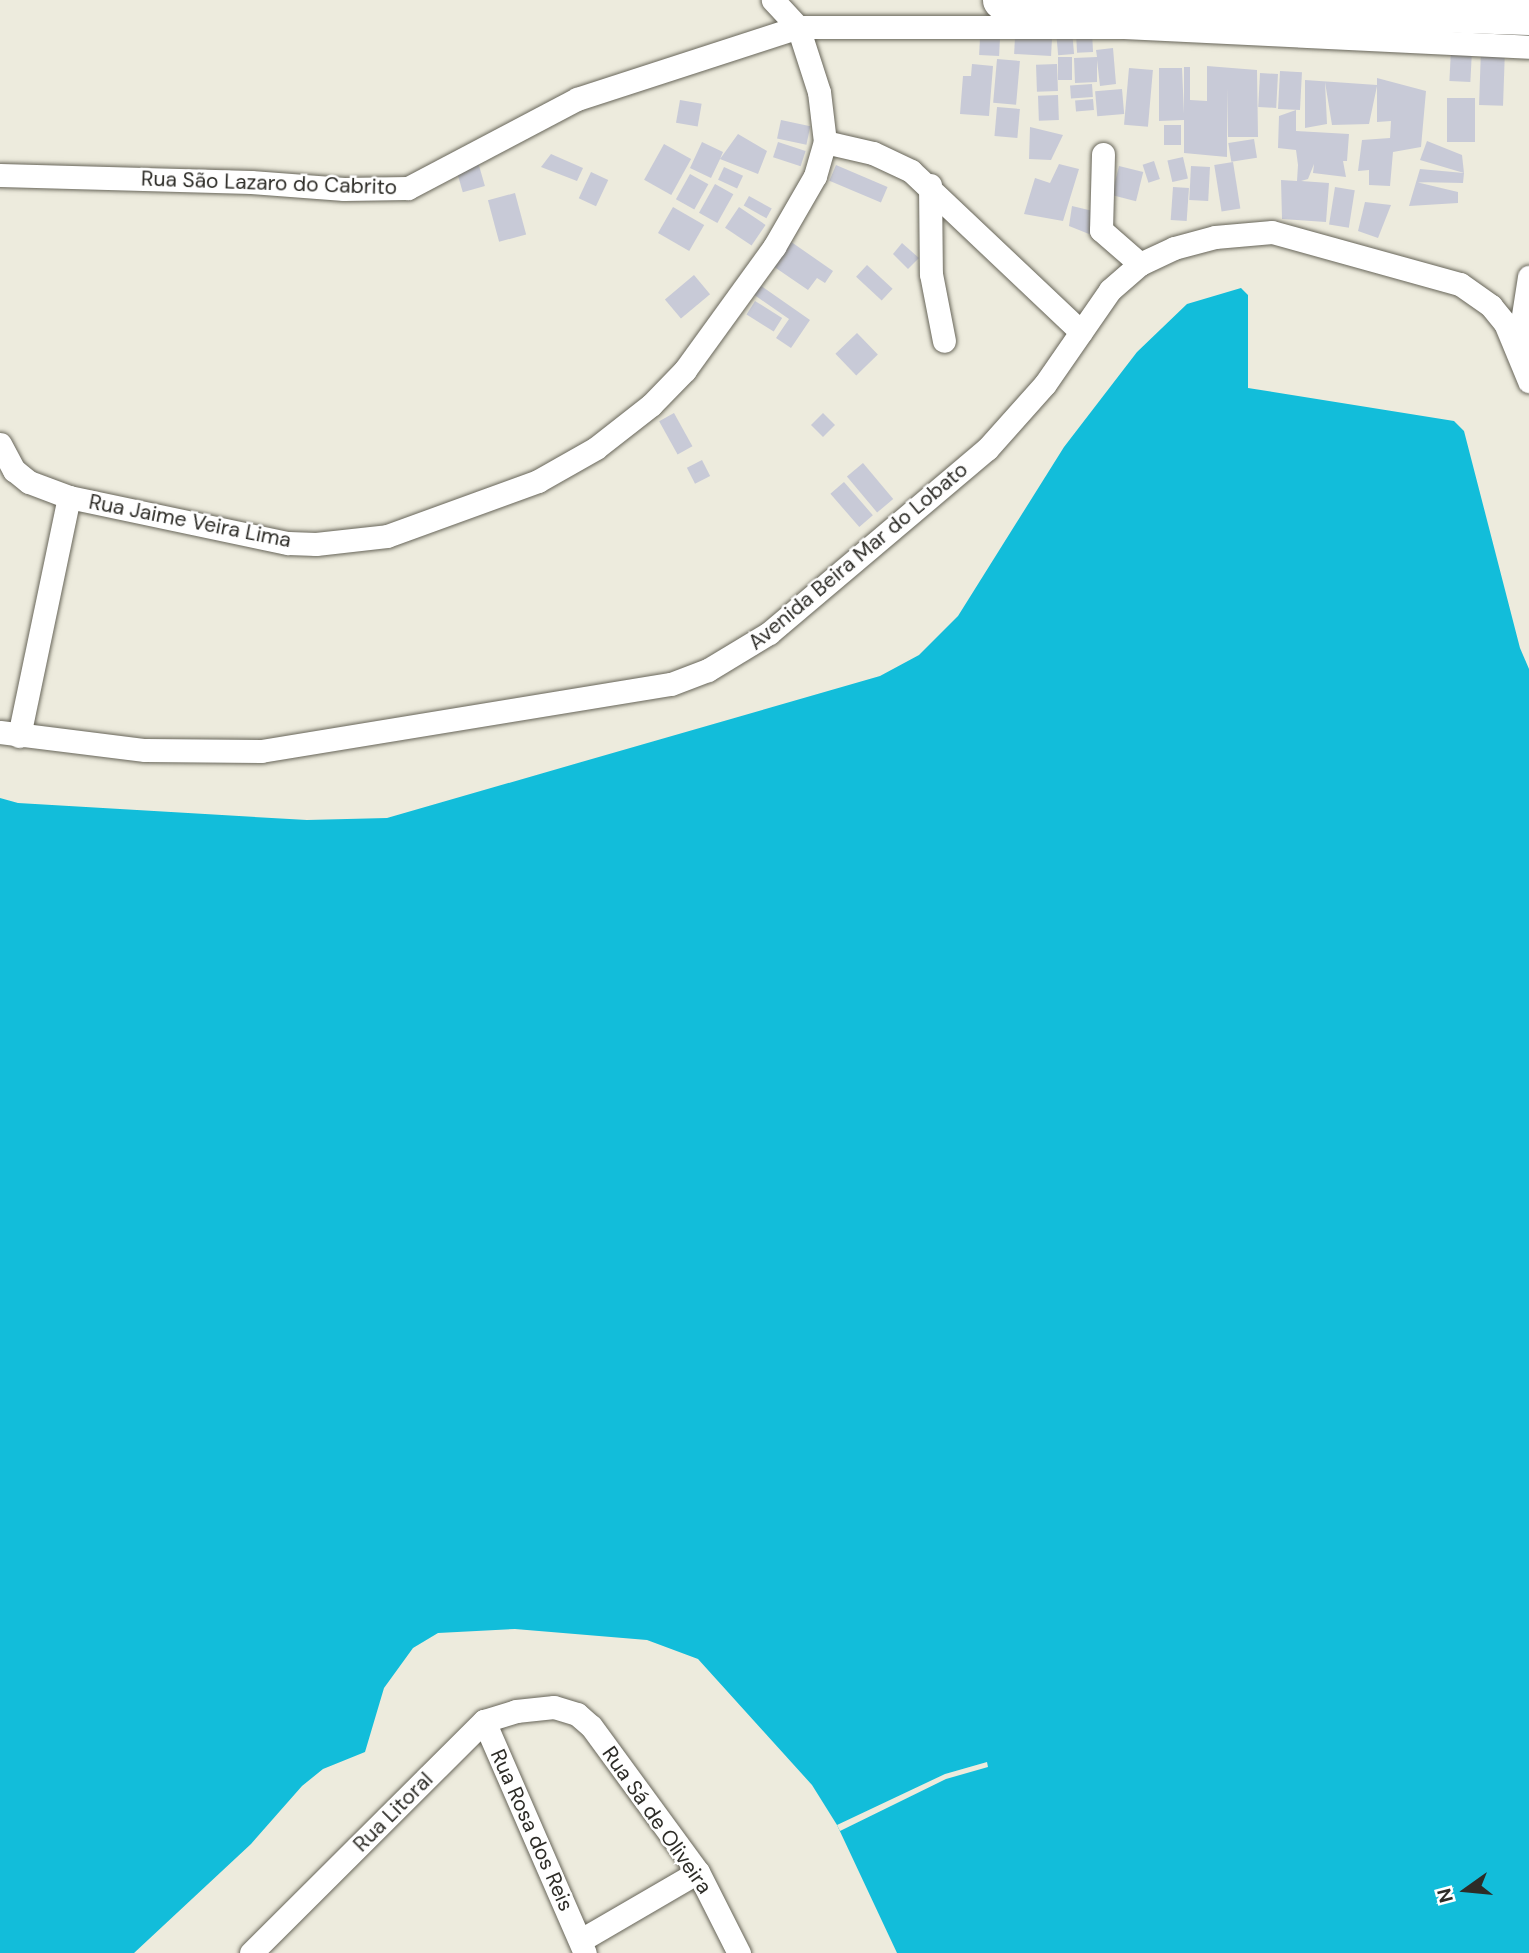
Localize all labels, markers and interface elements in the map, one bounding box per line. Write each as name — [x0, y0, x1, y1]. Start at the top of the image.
street label: Rua São Lazaro do Cabrito — [141, 166, 397, 200]
street label: Avenida Beira Mar do Lobato — [743, 457, 973, 655]
street label: Rua Jaime Veira Lima — [87, 489, 293, 553]
street label: Rua Sá de Oliveira — [597, 1741, 717, 1899]
street label: Rua Rosa dos Reis — [485, 1745, 579, 1915]
street label: Rua Litoral — [348, 1767, 438, 1857]
north arrow — [1431, 1855, 1501, 1925]
text: N — [1431, 1886, 1459, 1906]

